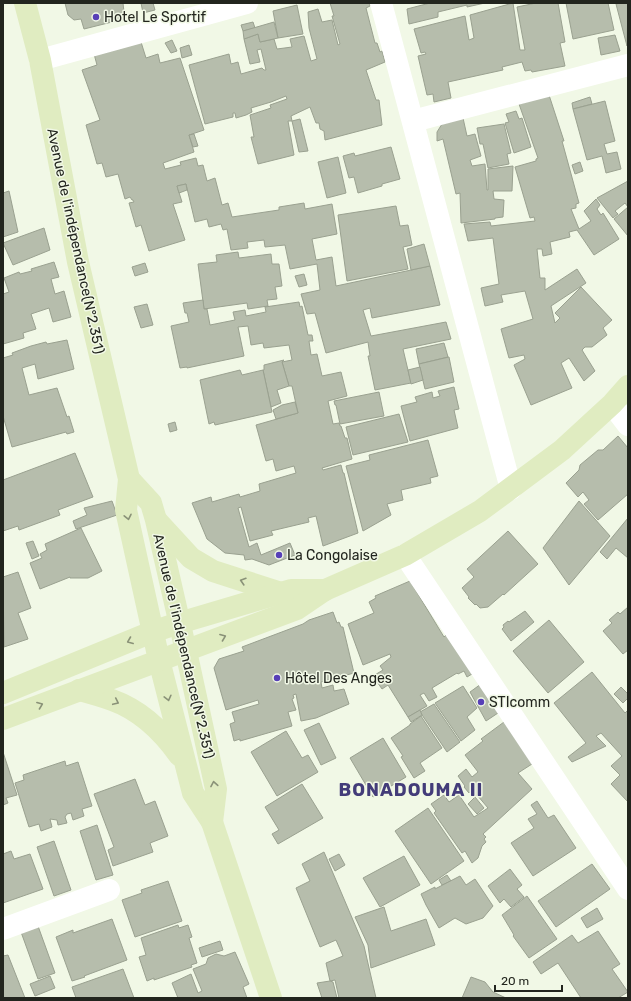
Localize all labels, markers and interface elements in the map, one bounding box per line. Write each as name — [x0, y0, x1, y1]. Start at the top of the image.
place label: Hotel Le Sportif — [104, 9, 206, 26]
marker: Hotel Le Sportif — [91, 12, 101, 22]
street label: Avenue de l'indépendance(N°2.351) — [43, 127, 108, 355]
one-way arrow — [123, 514, 131, 521]
street label: Avenue de l'indépendance(N°2.351) — [149, 532, 218, 760]
place label: La Congolaise — [287, 547, 378, 564]
marker: La Congolaise — [274, 550, 284, 560]
one-way arrow — [240, 577, 247, 586]
one-way arrow — [219, 634, 226, 642]
one-way arrow — [126, 637, 133, 645]
place label: Hôtel Des Anges — [285, 670, 392, 687]
marker: Hôtel Des Anges — [272, 673, 282, 683]
one-way arrow — [163, 694, 172, 701]
place label: STIcomm — [489, 694, 550, 711]
one-way arrow — [112, 697, 119, 705]
marker: STIcomm — [476, 697, 486, 707]
one-way arrow — [36, 701, 43, 710]
district label: BONADOUMA II — [339, 779, 483, 801]
one-way arrow — [211, 781, 219, 787]
scale bar — [495, 967, 562, 993]
text: 20 m — [501, 974, 529, 988]

